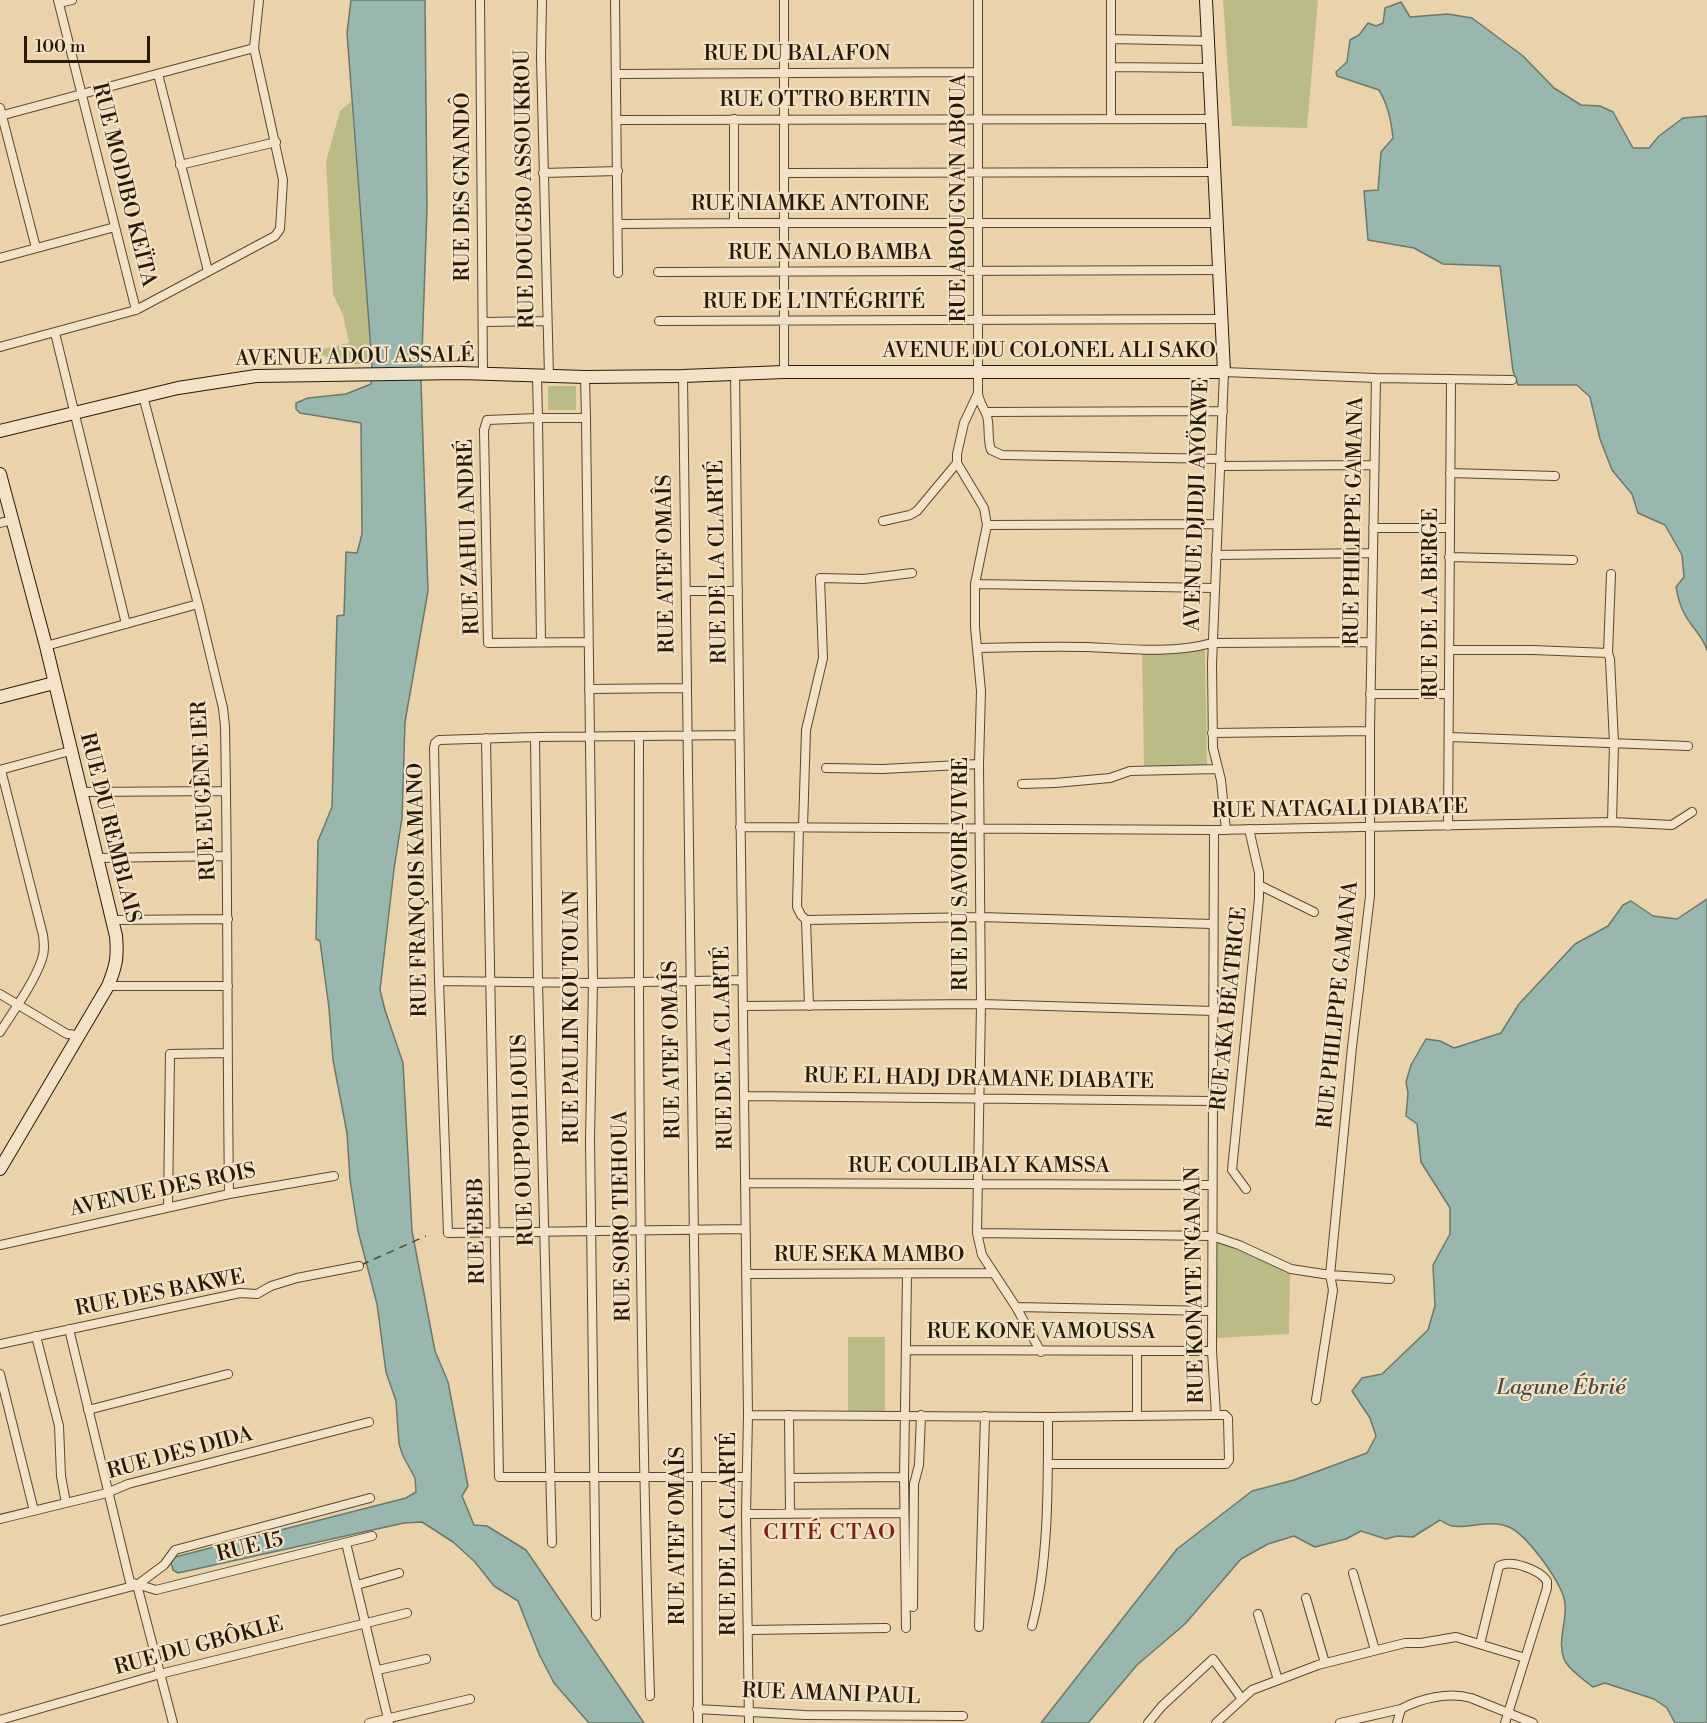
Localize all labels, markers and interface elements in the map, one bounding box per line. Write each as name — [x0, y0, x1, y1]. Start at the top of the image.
scale bar — [27, 24, 153, 62]
text: 100 m — [35, 35, 86, 58]
street label: RUE DU BALAFON — [703, 42, 891, 68]
street label: RUE DOUGBO ASSOUKROU — [511, 49, 541, 329]
street label: RUE ABOUGNAN ABOUA — [947, 74, 973, 322]
street label: RUE MODIBO KEÏTA — [85, 80, 161, 290]
street label: RUE OTTRO BERTIN — [719, 88, 931, 114]
street label: RUE DES GNANDÔ — [451, 92, 477, 282]
street label: RUE NIAMKE ANTOINE — [691, 192, 929, 218]
street label: RUE NANLO BAMBA — [728, 241, 932, 267]
street label: RUE DE L'INTÉGRITÉ — [703, 290, 925, 316]
street label: AVENUE DU COLONEL ALI SAKO — [882, 339, 1216, 365]
street label: AVENUE ADOU ASSALÉ — [235, 343, 475, 373]
street label: AVENUE DJIDJI AYÖKWE — [1181, 378, 1215, 632]
street label: RUE PHILIPPE GAMANA — [1340, 396, 1370, 646]
street label: RUE ZAHUI ANDRÉ — [454, 438, 486, 636]
street label: RUE DE LA CLARTÉ — [705, 460, 733, 664]
street label: RUE ATEF OMAÎS — [653, 474, 681, 654]
street label: RUE DE LA BERGE — [1419, 508, 1445, 698]
street label: RUE EUGÈNE 1ER — [188, 700, 222, 882]
street label: RUE DU REMBLAIS — [73, 730, 145, 926]
street label: RUE DU SAVOIR-VIVRE — [949, 757, 975, 991]
street label: RUE FRANÇOIS KAMANO — [404, 762, 434, 1018]
street label: RUE NATAGALI DIABATE — [1212, 795, 1468, 825]
street label: RUE PHILIPPE GAMANA — [1313, 880, 1365, 1130]
street label: RUE PAULIN KOUTOUAN — [560, 890, 586, 1144]
street label: RUE AKA BÉATRICE — [1207, 906, 1253, 1112]
street label: RUE DE LA CLARTÉ — [711, 946, 739, 1150]
street label: RUE ATEF OMAÎS — [659, 960, 687, 1140]
street label: RUE OUPPOH LOUIS — [508, 1034, 540, 1246]
street label: RUE EL HADJ DRAMANE DIABATE — [804, 1064, 1154, 1096]
street label: RUE SORO TIEHOUA — [609, 1110, 637, 1322]
street label: RUE COULIBALY KAMSSA — [848, 1154, 1110, 1180]
street label: AVENUE DES ROIS — [68, 1159, 258, 1223]
street label: RUE KONATE N'GANAN — [1181, 1166, 1211, 1404]
street label: RUE EBEB — [464, 1177, 492, 1285]
street label: RUE SEKA MAMBO — [774, 1243, 964, 1269]
street label: RUE DES BAKWE — [73, 1265, 247, 1323]
street label: RUE KONE VAMOUSSA — [926, 1320, 1156, 1346]
water label: Lagune Ébrié — [1496, 1376, 1626, 1402]
street label: RUE DES DIDA — [104, 1422, 256, 1486]
street label: RUE DE LA CLARTÉ — [717, 1432, 743, 1636]
street label: RUE ATEF OMAÎS — [666, 1446, 692, 1626]
district label: CITÉ CTAO — [763, 1521, 897, 1547]
street label: RUE I5 — [214, 1528, 286, 1568]
street label: RUE DU GBÔKLE — [112, 1612, 286, 1682]
street label: RUE AMANI PAUL — [741, 1679, 921, 1711]

